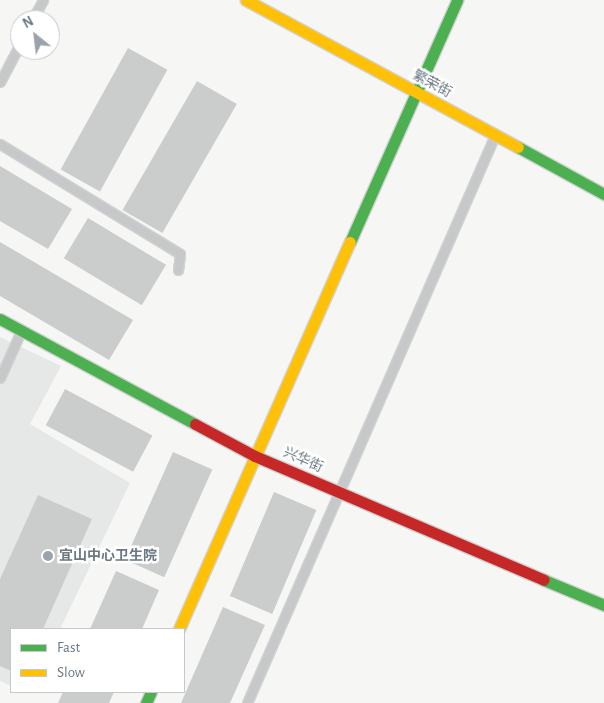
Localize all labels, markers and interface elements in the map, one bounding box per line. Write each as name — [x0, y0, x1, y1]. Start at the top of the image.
north arrow — [10, 10, 60, 60]
text: N — [21, 14, 36, 31]
street label: 繁荣街 — [410, 67, 454, 101]
street label: 兴华街 — [280, 444, 326, 476]
place label: 宜山中心卫生院 — [59, 548, 157, 564]
marker: 宜山中心卫生院 — [41, 549, 55, 563]
legend — [10, 628, 185, 693]
text: Fast — [57, 640, 80, 655]
text: Slow — [57, 665, 85, 680]

